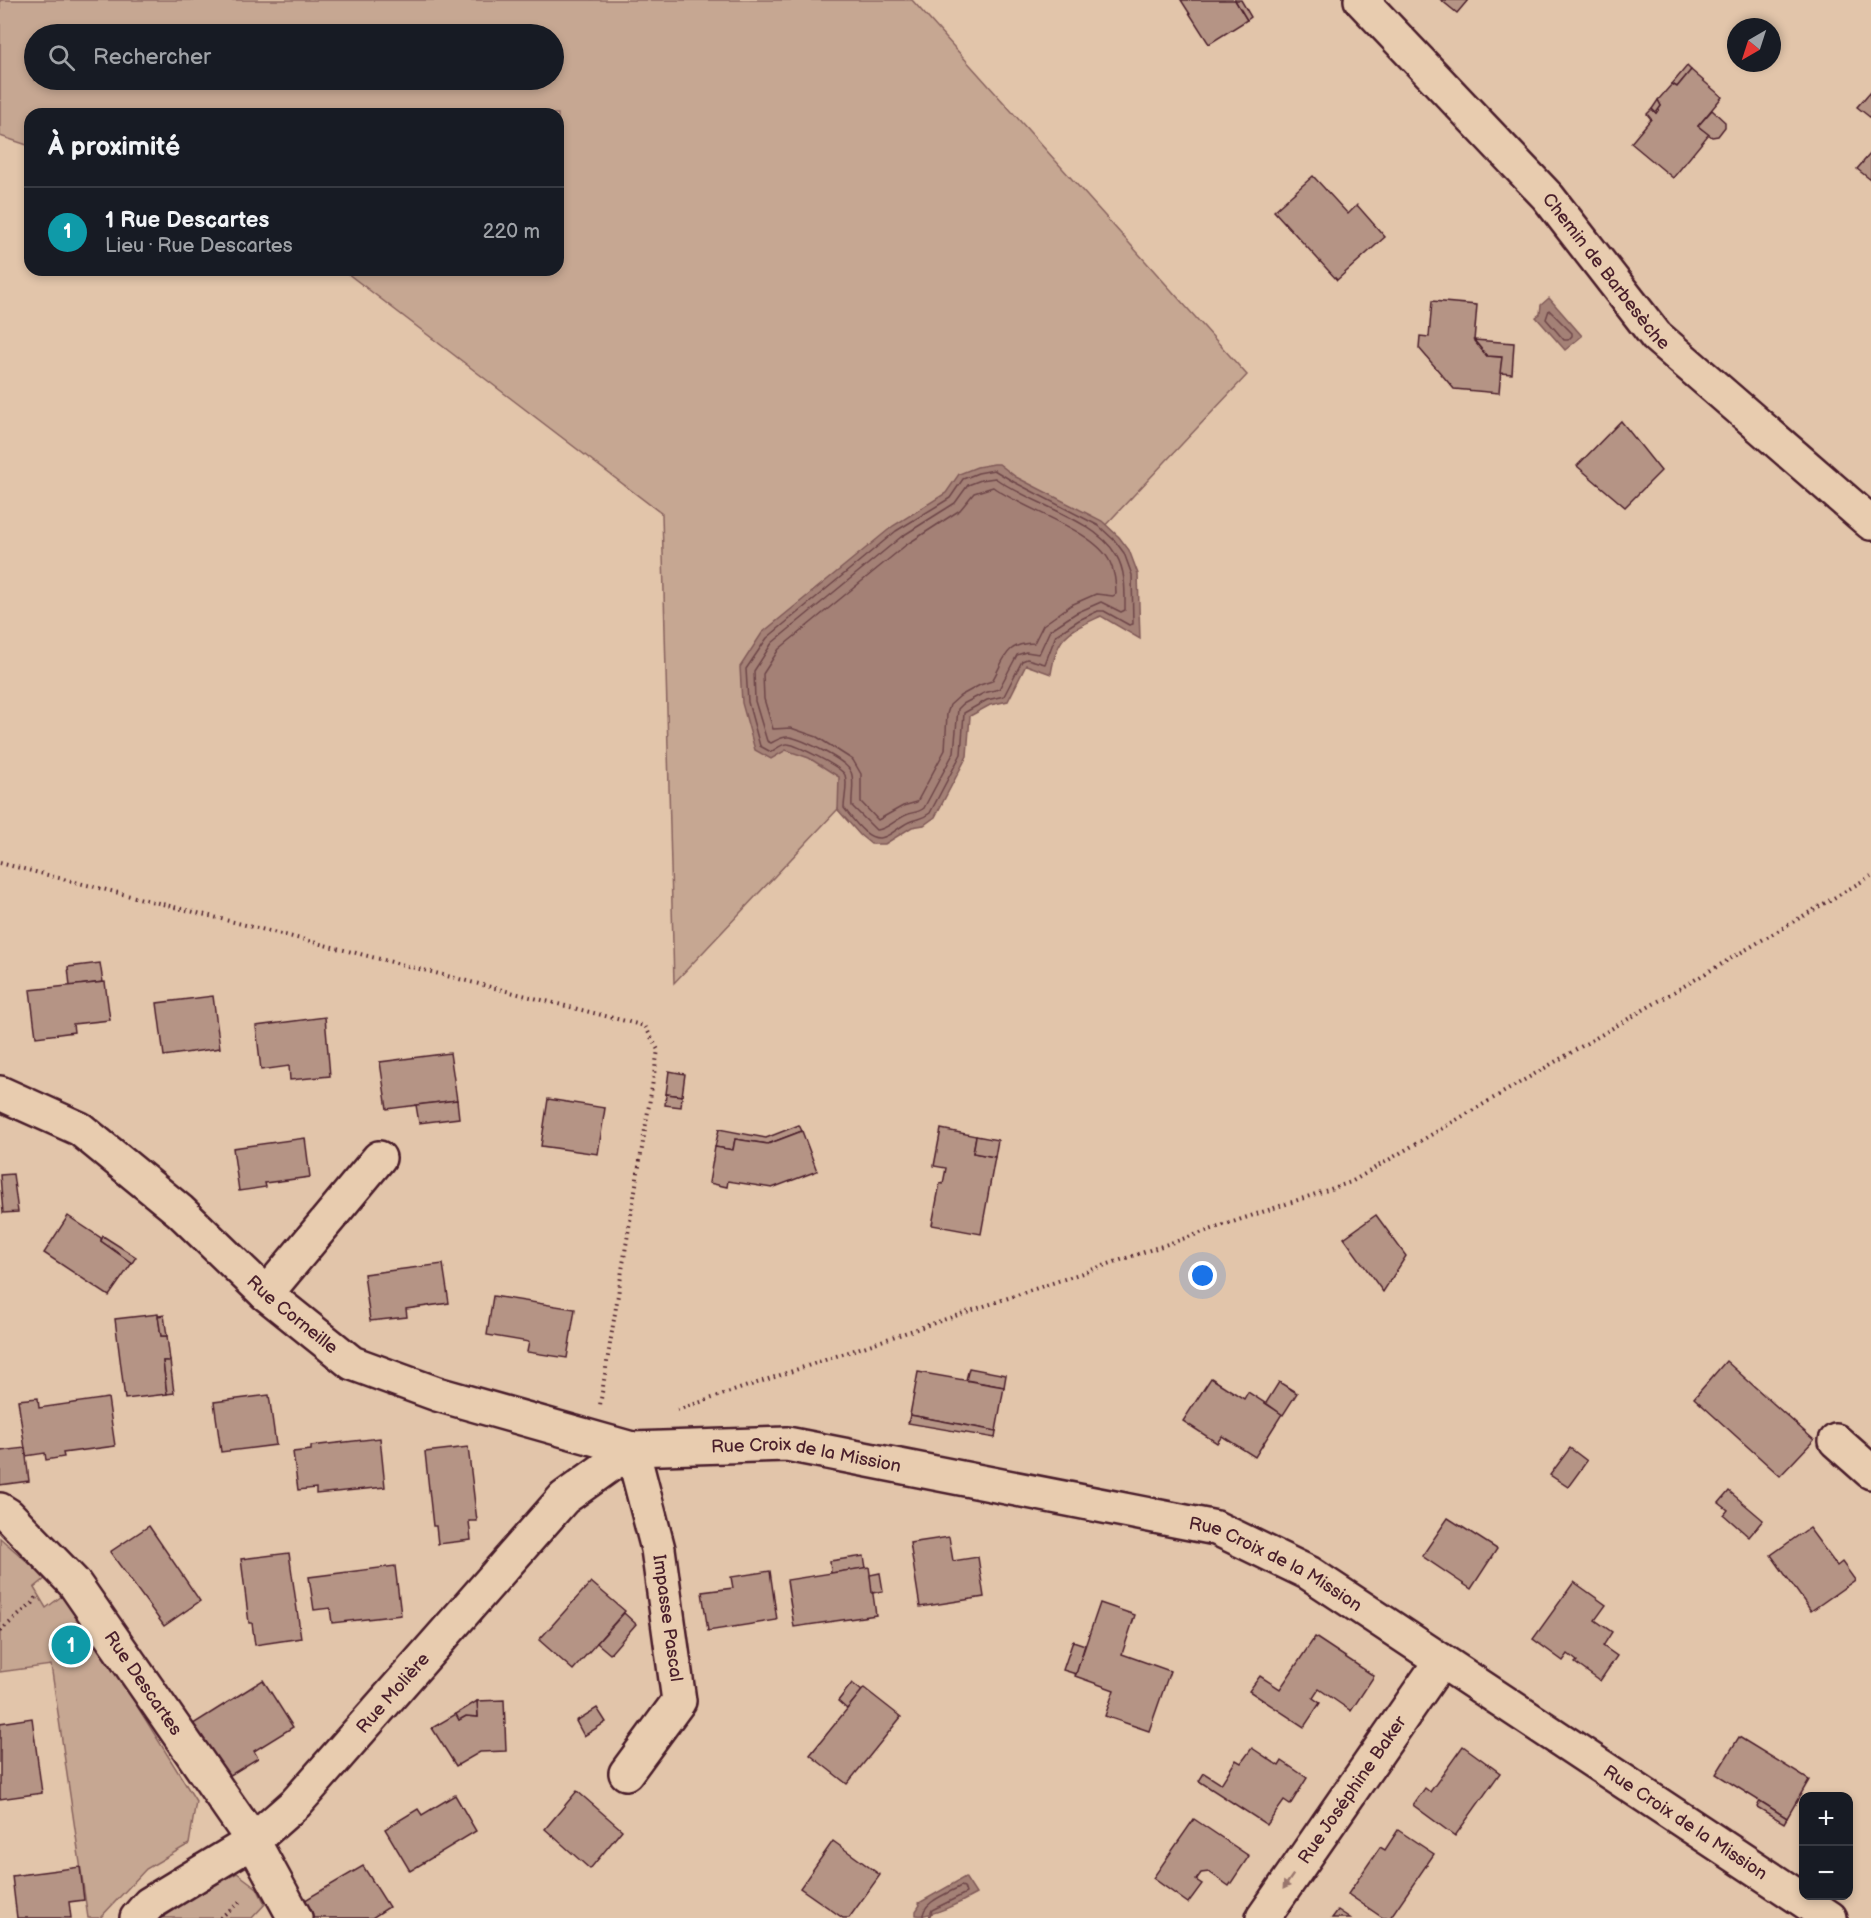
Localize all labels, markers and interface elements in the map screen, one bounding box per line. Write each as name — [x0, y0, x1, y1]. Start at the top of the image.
north arrow — [1727, 18, 1781, 72]
search box — [24, 24, 564, 90]
icon: search — [45, 41, 78, 74]
text: Rechercher — [93, 44, 211, 71]
text: À proximité — [48, 132, 180, 163]
street label: Chemin de Barbesèche — [1538, 189, 1674, 354]
text: 1 Rue Descartes — [105, 207, 269, 234]
text: 1 — [63, 220, 72, 244]
text: 220 m — [483, 220, 540, 244]
text: Lieu · Rue Descartes — [105, 234, 293, 258]
your location — [1188, 1261, 1217, 1290]
street label: Rue Corneille — [242, 1271, 342, 1359]
street label: Rue Croix de la Mission — [711, 1434, 903, 1477]
street label: Rue Croix de la Mission — [1187, 1513, 1366, 1616]
street label: Impasse Pascal — [648, 1553, 687, 1683]
pin: 1 — [52, 1622, 90, 1668]
street label: Rue Descartes — [100, 1627, 186, 1740]
street label: Rue Molière — [352, 1648, 434, 1738]
street label: Rue Joséphine Baker — [1294, 1712, 1411, 1868]
street label: Rue Croix de la Mission — [1599, 1761, 1771, 1885]
map controls — [1799, 1792, 1853, 1900]
button: + — [1799, 1792, 1853, 1846]
button: − — [1799, 1846, 1853, 1900]
one-way arrow — [1282, 1873, 1294, 1889]

